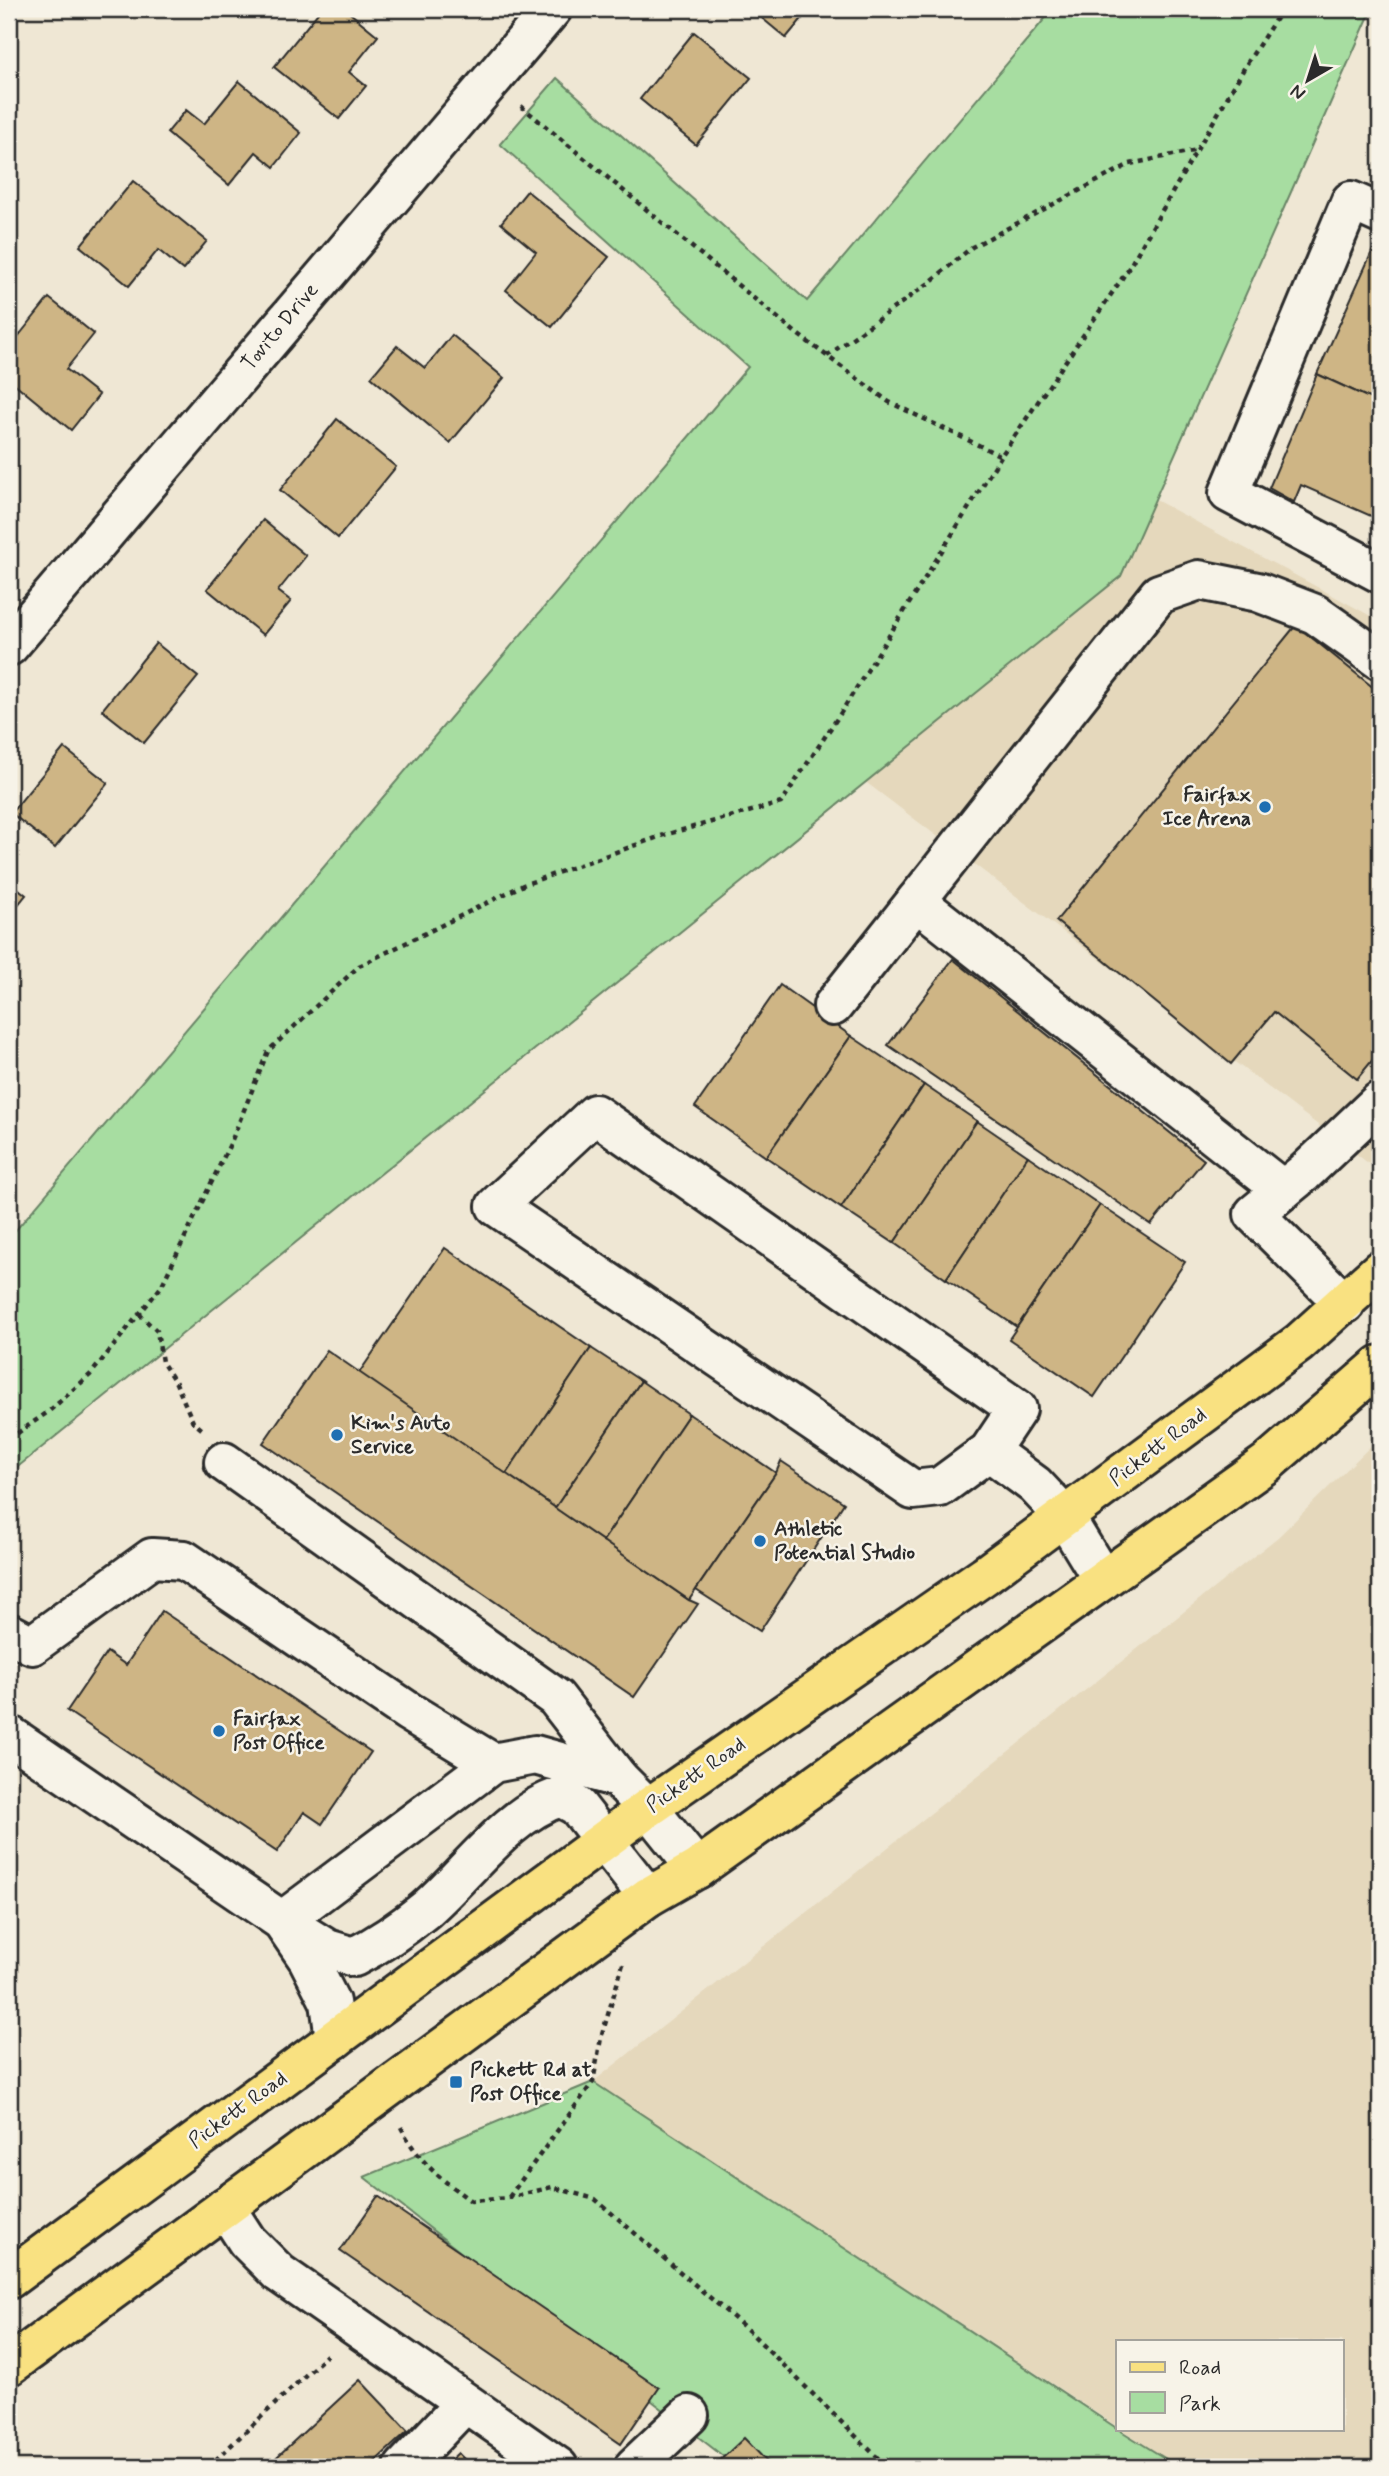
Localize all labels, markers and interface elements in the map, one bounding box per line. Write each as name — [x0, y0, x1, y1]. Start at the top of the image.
north arrow — [1274, 46, 1344, 116]
text: N — [1285, 78, 1311, 106]
street label: Tovito Drive — [235, 277, 325, 377]
place label: Fairfax Ice Arena — [1163, 781, 1252, 833]
marker: Fairfax Ice Arena — [1257, 799, 1273, 815]
street label: Pickett Road — [1103, 1401, 1213, 1493]
place label: Kim's Auto Service — [351, 1409, 450, 1461]
marker: Kim's Auto Service — [329, 1427, 345, 1443]
place label: Athletic Potential Studio — [774, 1515, 915, 1567]
marker: Athletic Potential Studio — [752, 1533, 768, 1549]
place label: Fairfax Post Office — [233, 1705, 325, 1757]
marker: Fairfax Post Office — [211, 1723, 227, 1739]
street label: Pickett Road — [641, 1730, 751, 1820]
place label: Pickett Rd at Post Office — [470, 2056, 592, 2108]
street label: Pickett Road — [183, 2065, 293, 2155]
marker: Pickett Rd at Post Office — [448, 2074, 464, 2090]
legend — [1116, 2340, 1344, 2430]
text: Road — [1179, 2354, 1221, 2382]
text: Park — [1179, 2390, 1221, 2418]

